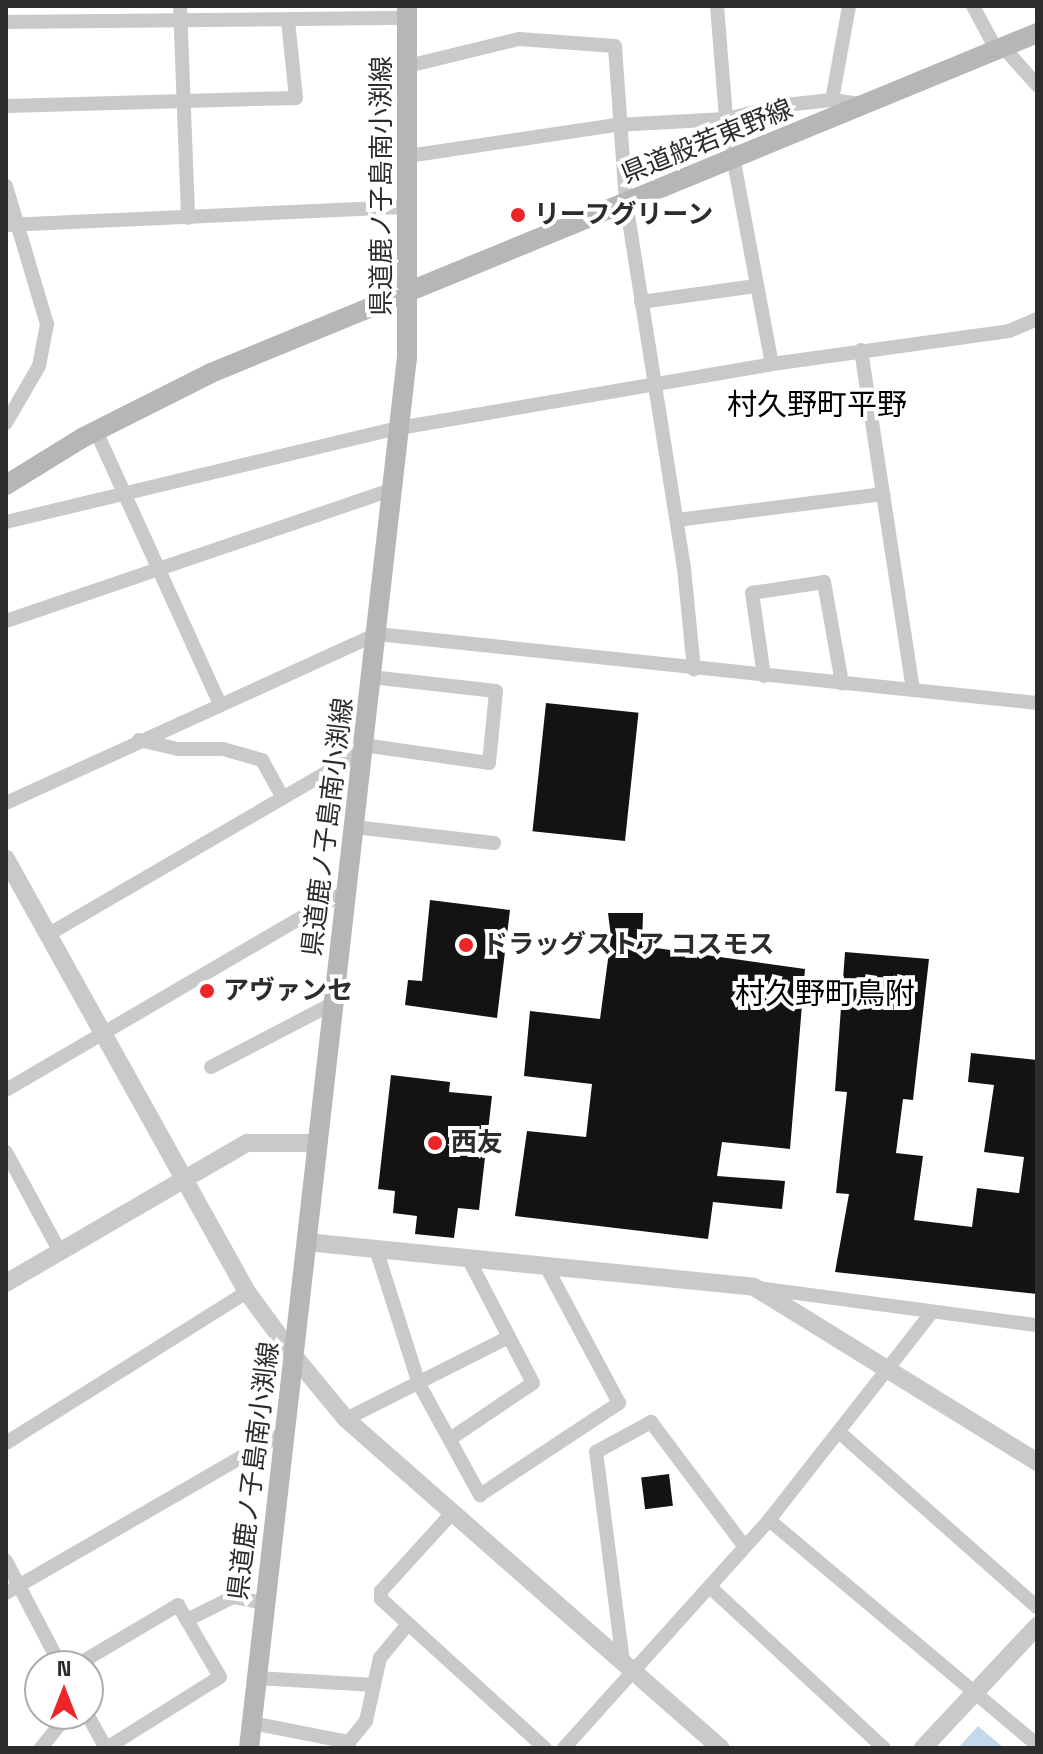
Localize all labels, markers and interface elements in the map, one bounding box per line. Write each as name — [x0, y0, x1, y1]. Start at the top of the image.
street label: 県道鹿ノ子島南小渕線 — [366, 56, 398, 316]
street label: 県道般若東野線 — [617, 93, 797, 191]
place label: リーフグリーン — [534, 199, 716, 231]
marker: リーフグリーン — [509, 206, 527, 224]
district label: 村久野町平野 — [727, 387, 907, 423]
street label: 県道鹿ノ子島南小渕線 — [297, 696, 359, 958]
place label: ドラッグストア コスモス — [482, 929, 775, 961]
marker: ドラッグストア コスモス — [457, 936, 475, 954]
place label: アヴァンセ — [223, 975, 353, 1007]
district label: 村久野町鳥附 — [735, 976, 915, 1012]
marker: アヴァンセ — [198, 982, 216, 1000]
place label: 西友 — [451, 1127, 503, 1159]
marker: 西友 — [426, 1134, 444, 1152]
street label: 県道鹿ノ子島南小渕線 — [223, 1340, 285, 1602]
north arrow — [24, 1650, 104, 1730]
text: N — [57, 1654, 71, 1682]

